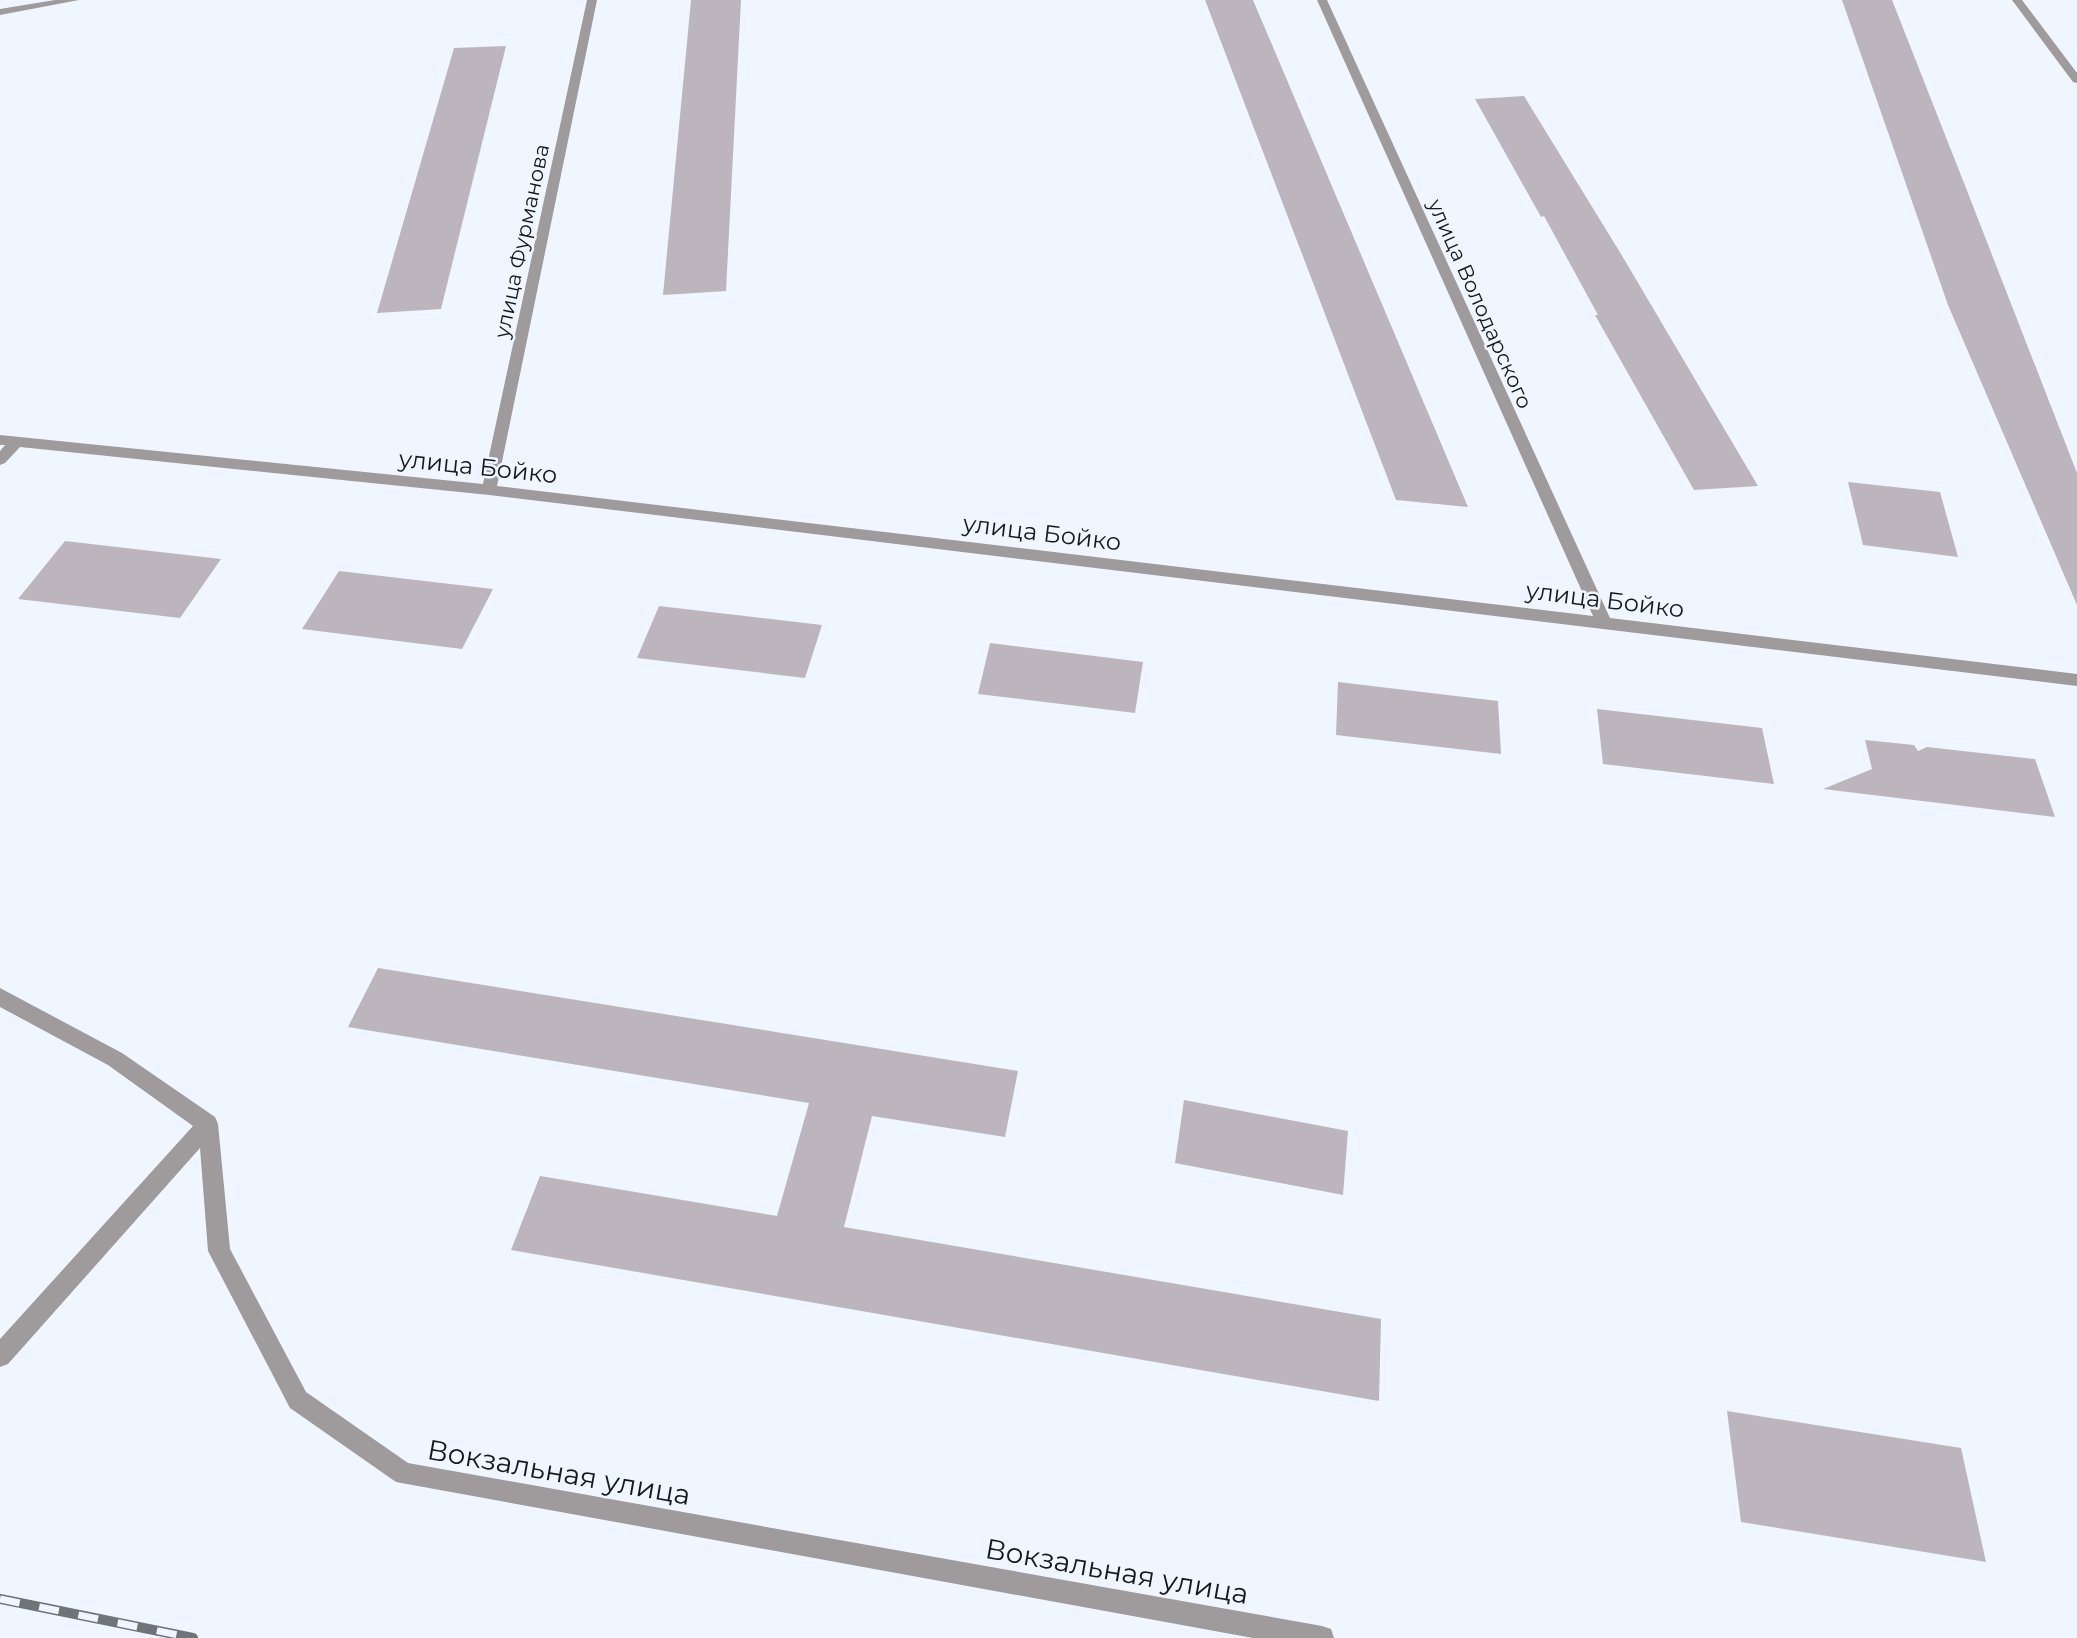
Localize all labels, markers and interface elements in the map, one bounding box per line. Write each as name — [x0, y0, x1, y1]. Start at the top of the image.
street label: улица Фурманова — [489, 142, 554, 341]
street label: улица Володарского — [1423, 194, 1538, 412]
street label: улица Бойко — [396, 444, 559, 489]
street label: улица Бойко — [960, 508, 1123, 557]
street label: улица Бойко — [1523, 575, 1686, 624]
street label: Вокзальная улица — [425, 1432, 693, 1512]
street label: Вокзальная улица — [983, 1531, 1251, 1611]

